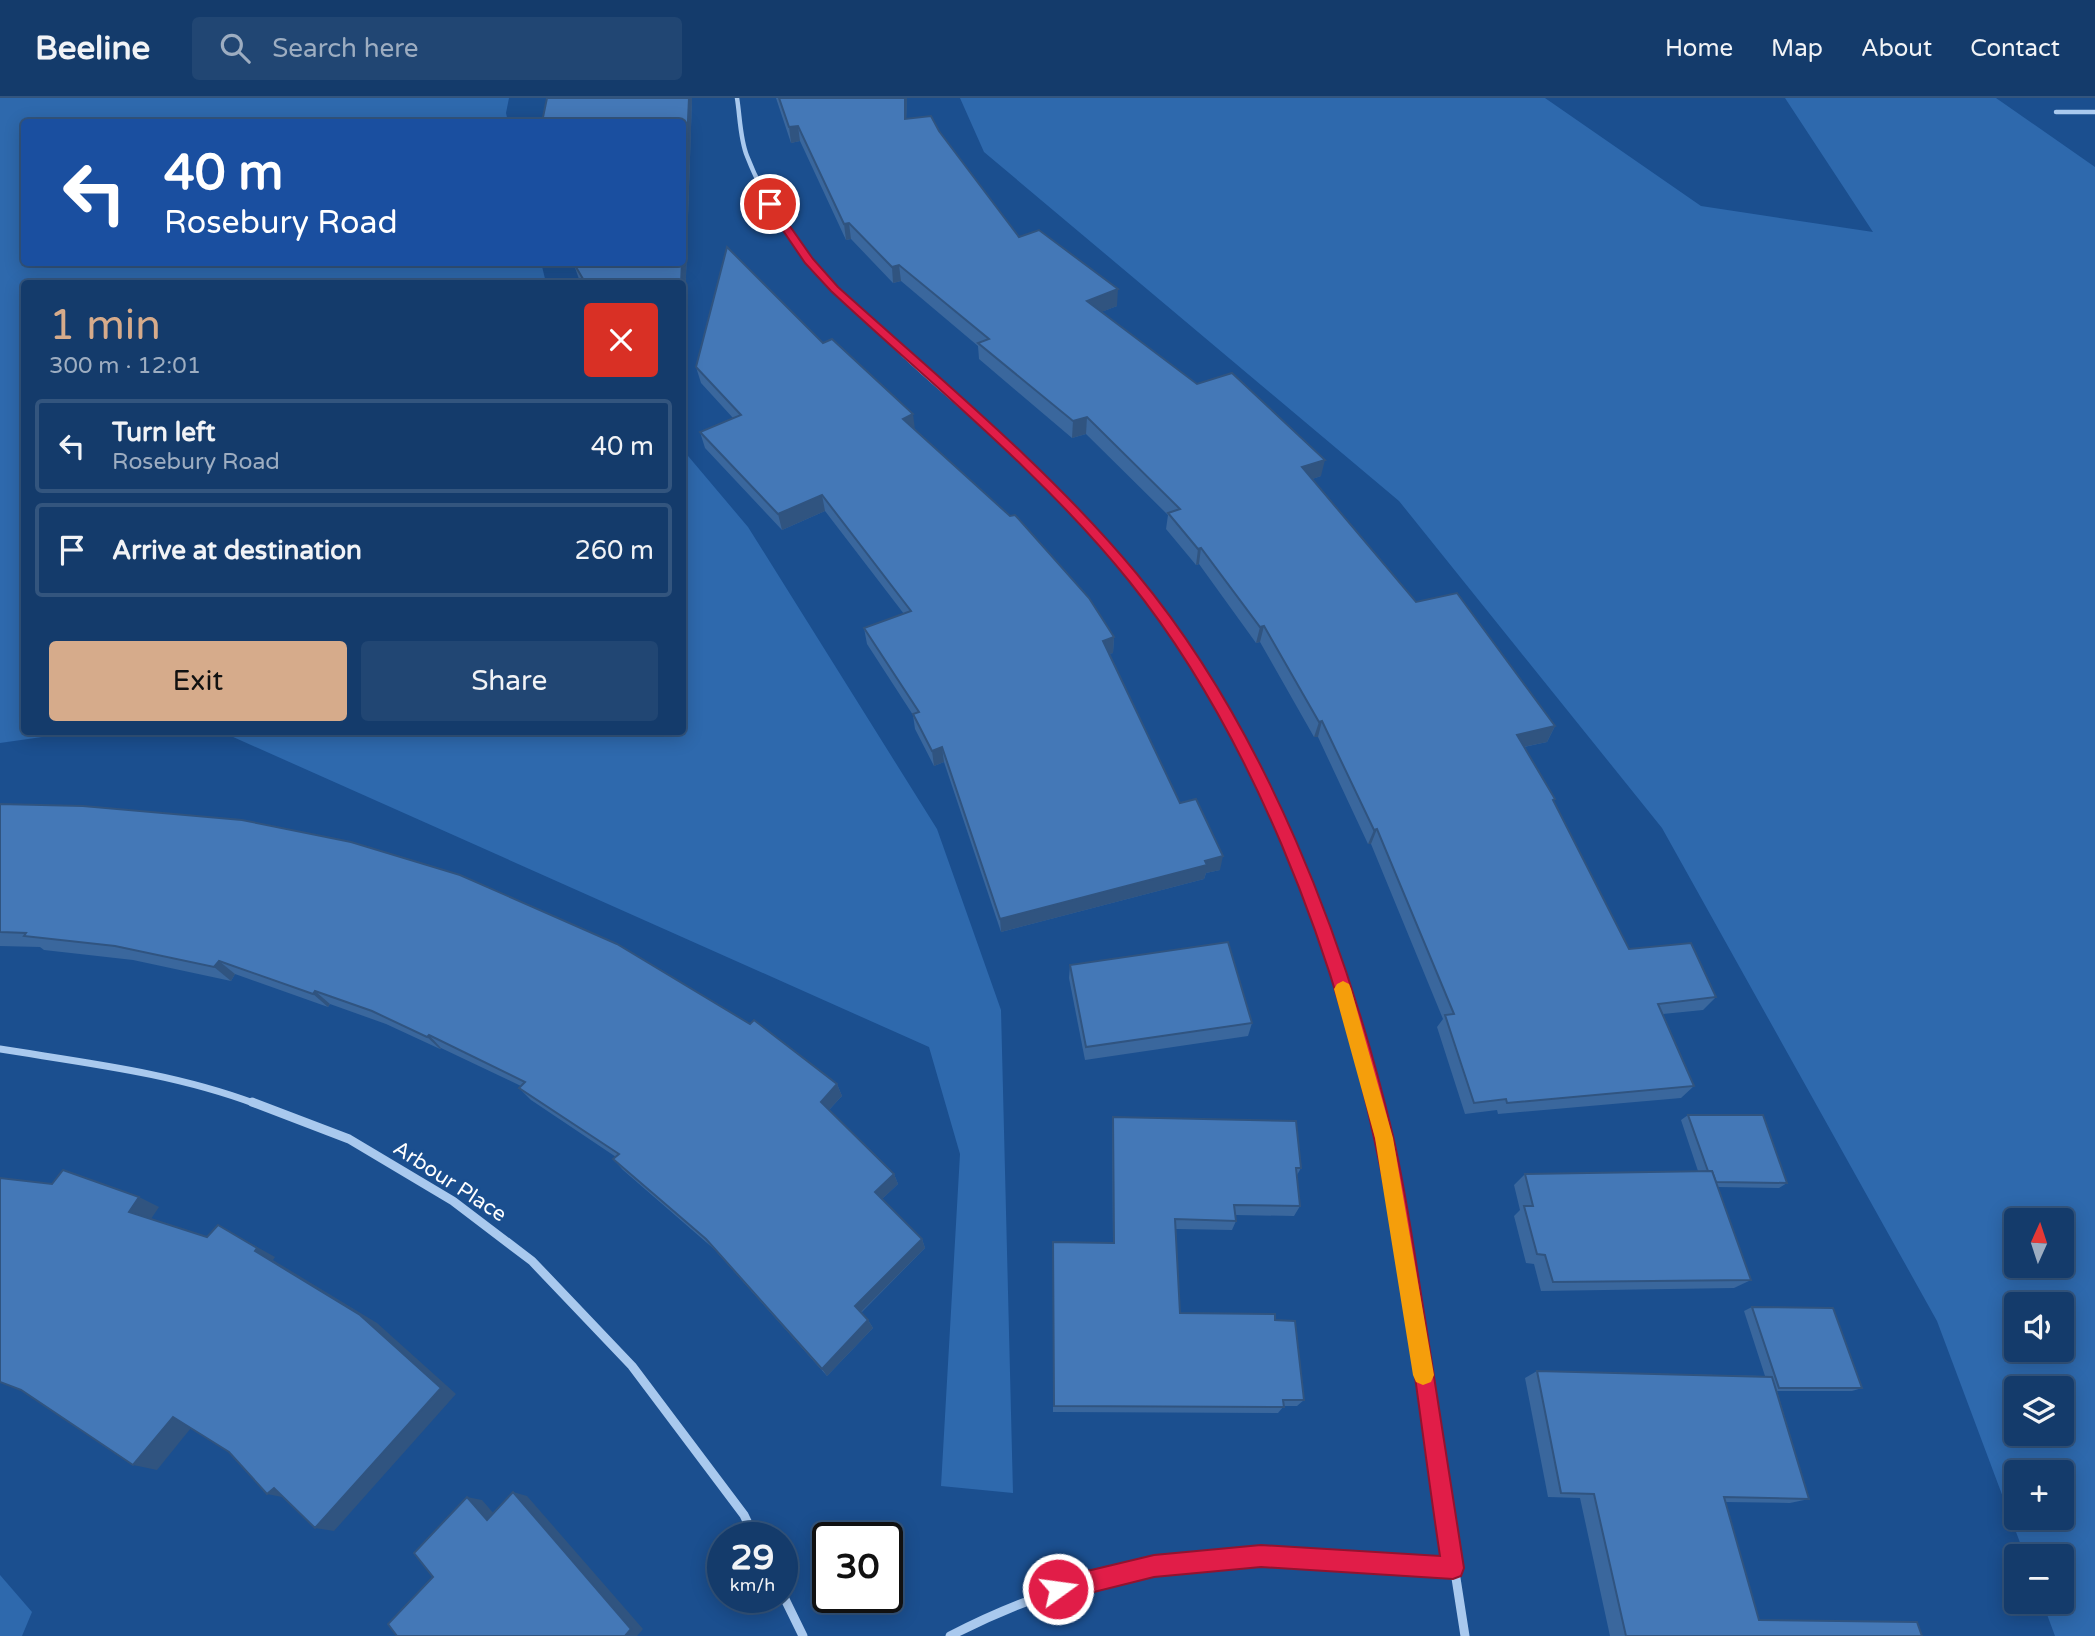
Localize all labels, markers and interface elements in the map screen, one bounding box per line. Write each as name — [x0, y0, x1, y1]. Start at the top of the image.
search box — [192, 17, 682, 80]
text: Beeline — [35, 29, 150, 68]
icon: search — [216, 29, 254, 67]
text: Search here — [272, 33, 418, 64]
text: Home — [1665, 34, 1733, 63]
text: Map — [1771, 34, 1823, 63]
text: About — [1861, 34, 1932, 63]
text: Contact — [1970, 34, 2060, 63]
text: 40 m — [164, 144, 283, 203]
icon: left — [49, 147, 140, 238]
pin — [740, 174, 800, 234]
icon: arrive — [751, 185, 789, 223]
text: Rosebury Road — [164, 204, 398, 242]
text: 1 min — [49, 300, 161, 351]
button: close — [584, 303, 658, 377]
text: 300 m · 12:01 — [49, 352, 201, 380]
text: Turn left — [112, 417, 215, 448]
icon: left — [53, 427, 91, 465]
text: 40 m — [591, 431, 654, 462]
text: Rosebury Road — [112, 448, 280, 476]
icon: arrive — [53, 531, 91, 569]
text: Arrive at destination — [112, 535, 362, 566]
text: 260 m — [574, 535, 654, 566]
button: Exit — [49, 641, 347, 721]
button: Share — [361, 641, 658, 721]
street label: Arbour Place — [388, 1136, 511, 1227]
north arrow — [2004, 1208, 2074, 1278]
map controls — [2004, 1208, 2074, 1614]
button: sound — [2004, 1292, 2074, 1362]
button: layers — [2004, 1376, 2074, 1446]
button: + — [2004, 1460, 2074, 1530]
speed limit sign: 30 — [812, 1522, 903, 1613]
text: 29 — [731, 1537, 774, 1579]
button: − — [2004, 1544, 2074, 1614]
position arrow — [1021, 1552, 1095, 1626]
text: km/h — [730, 1574, 775, 1596]

